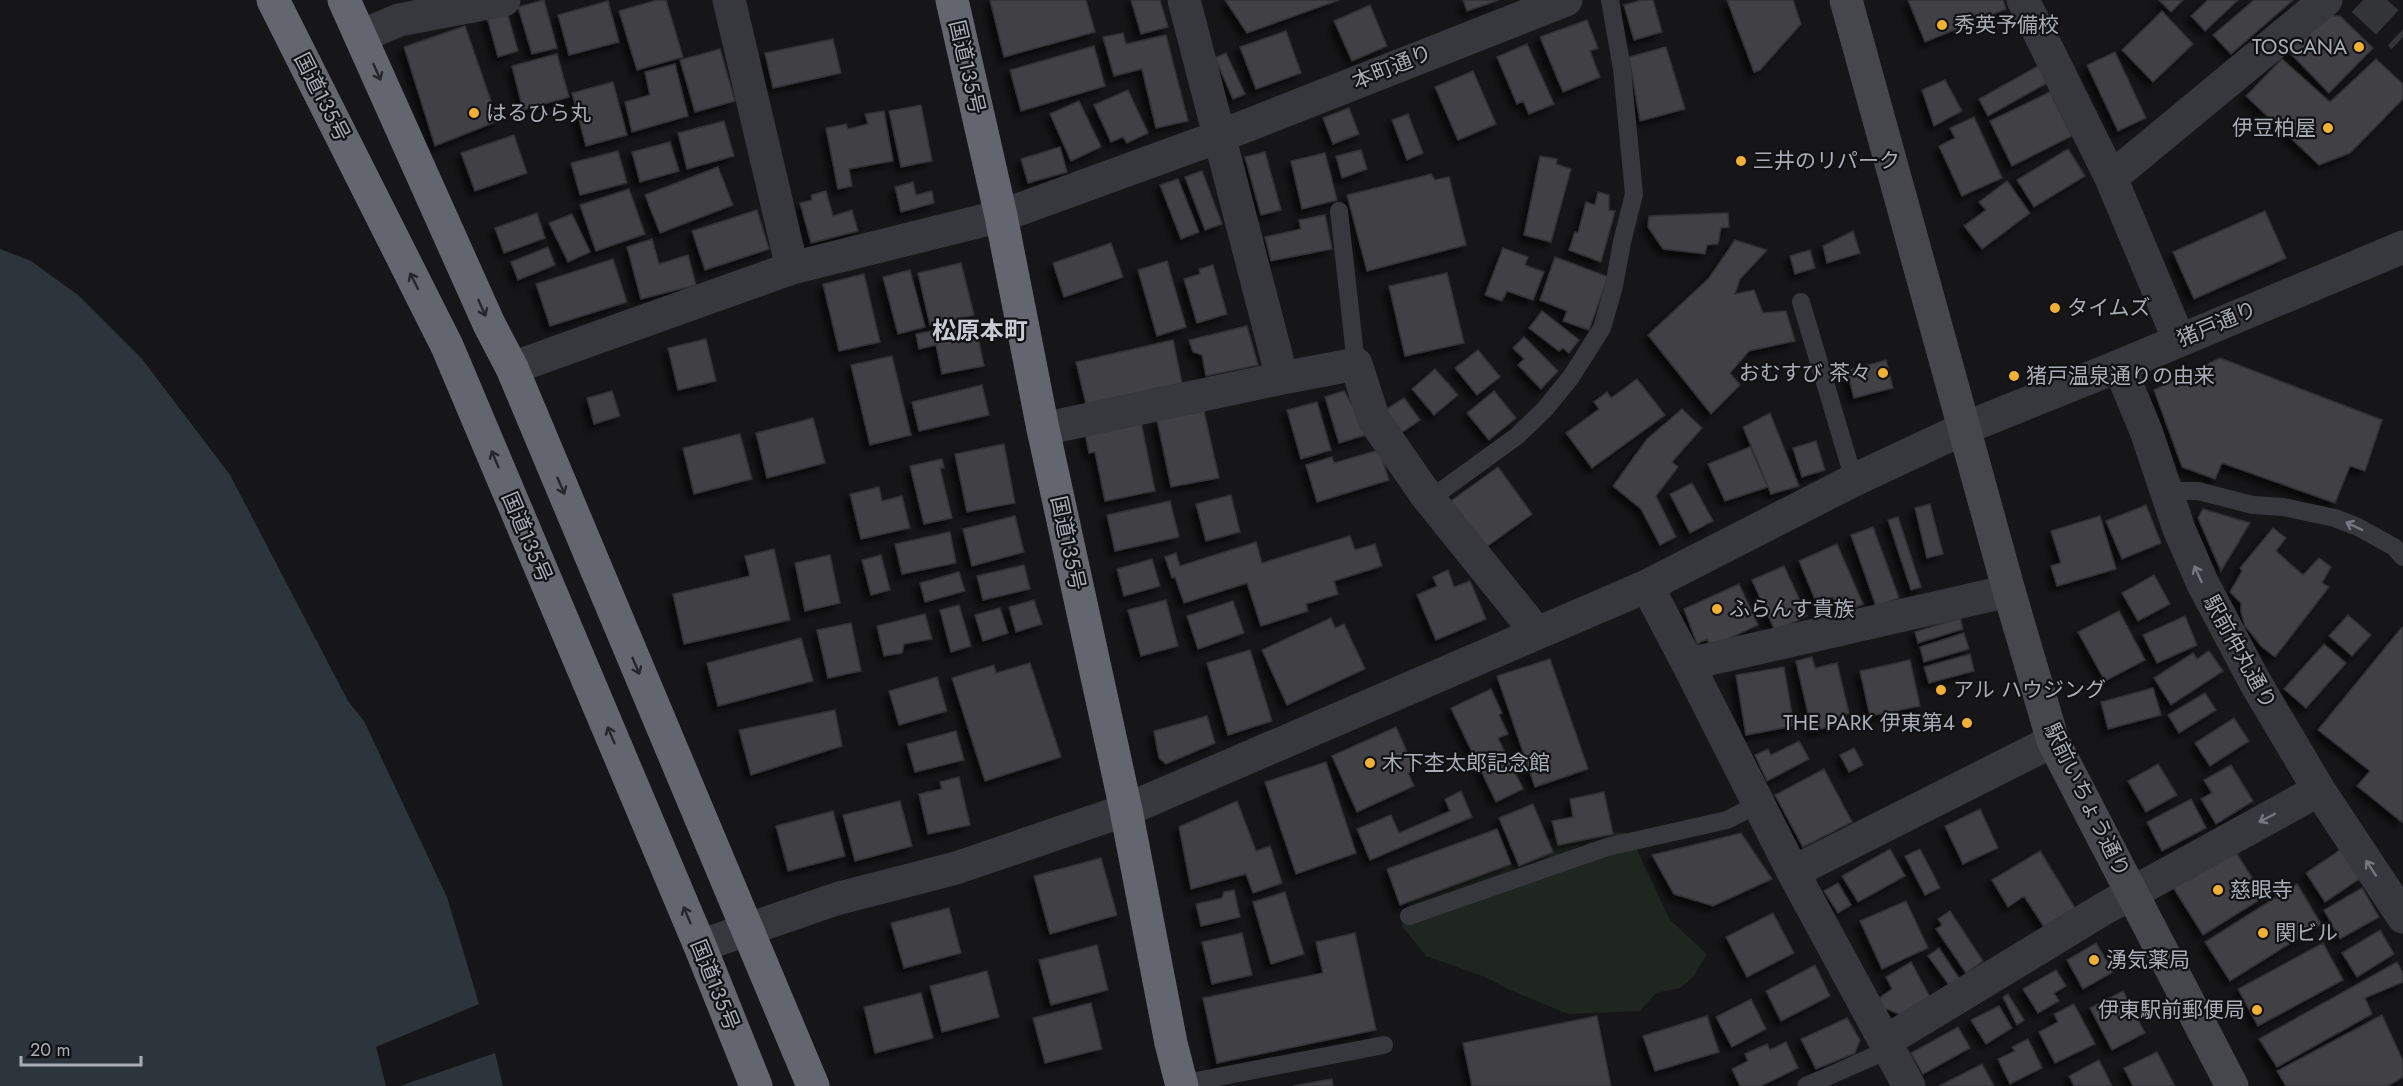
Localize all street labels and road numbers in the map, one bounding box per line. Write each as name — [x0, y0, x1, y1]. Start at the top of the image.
street label: 国道135号 — [942, 17, 992, 117]
street label: 本町通り — [1347, 37, 1437, 97]
street label: 国道135号 — [287, 48, 357, 146]
street label: 猪戸通り — [2172, 294, 2262, 354]
street label: 国道135号 — [494, 487, 560, 587]
street label: 国道135号 — [1043, 493, 1093, 593]
street label: 駅前仲丸通り — [2196, 590, 2284, 714]
street label: 駅前いちょう通り — [2037, 718, 2137, 882]
street label: 国道135号 — [683, 935, 747, 1035]

